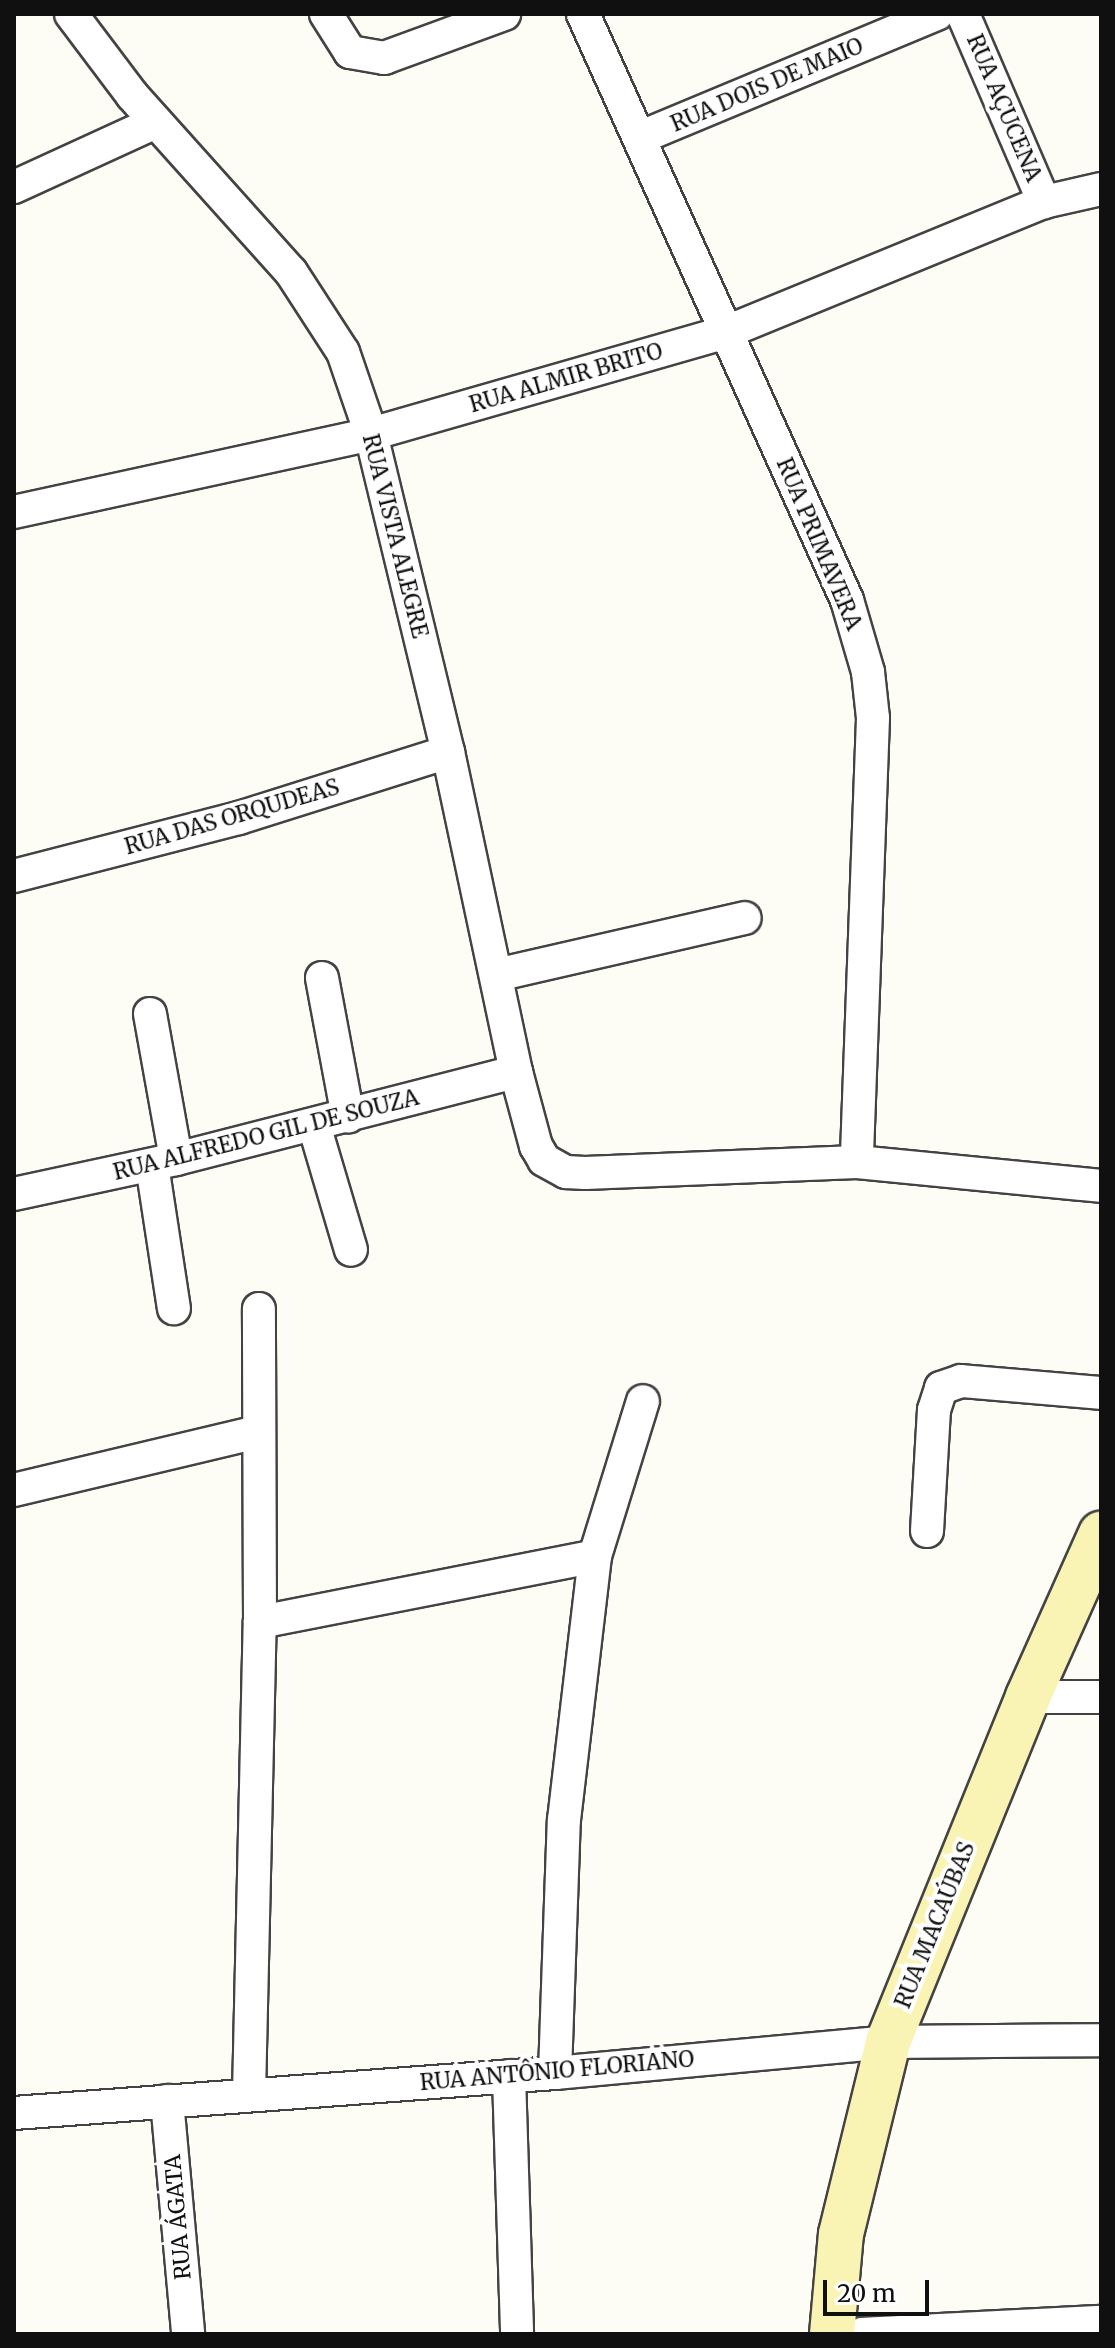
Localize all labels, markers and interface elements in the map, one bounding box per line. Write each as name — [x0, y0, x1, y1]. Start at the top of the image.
street label: RUA AÇUCENA — [961, 30, 1047, 186]
street label: RUA DOIS DE MAIO — [667, 33, 867, 137]
street label: RUA ALMIR BRITO — [466, 338, 666, 418]
street label: RUA VISTA ALEGRE — [357, 431, 433, 641]
street label: RUA PRIMAVERA — [771, 454, 867, 634]
street label: RUA DAS ORQUDEAS — [122, 774, 342, 860]
street label: RUA ALFREDO GIL DE SOUZA — [111, 1084, 421, 1186]
street label: RUA MACAÚBAS — [890, 1838, 980, 2012]
street label: RUA ANTÔNIO FLORIANO — [419, 2046, 695, 2096]
street label: RUA ÁGATA — [159, 2153, 197, 2281]
scale bar — [827, 2264, 933, 2314]
text: 20 m — [837, 2278, 896, 2309]

